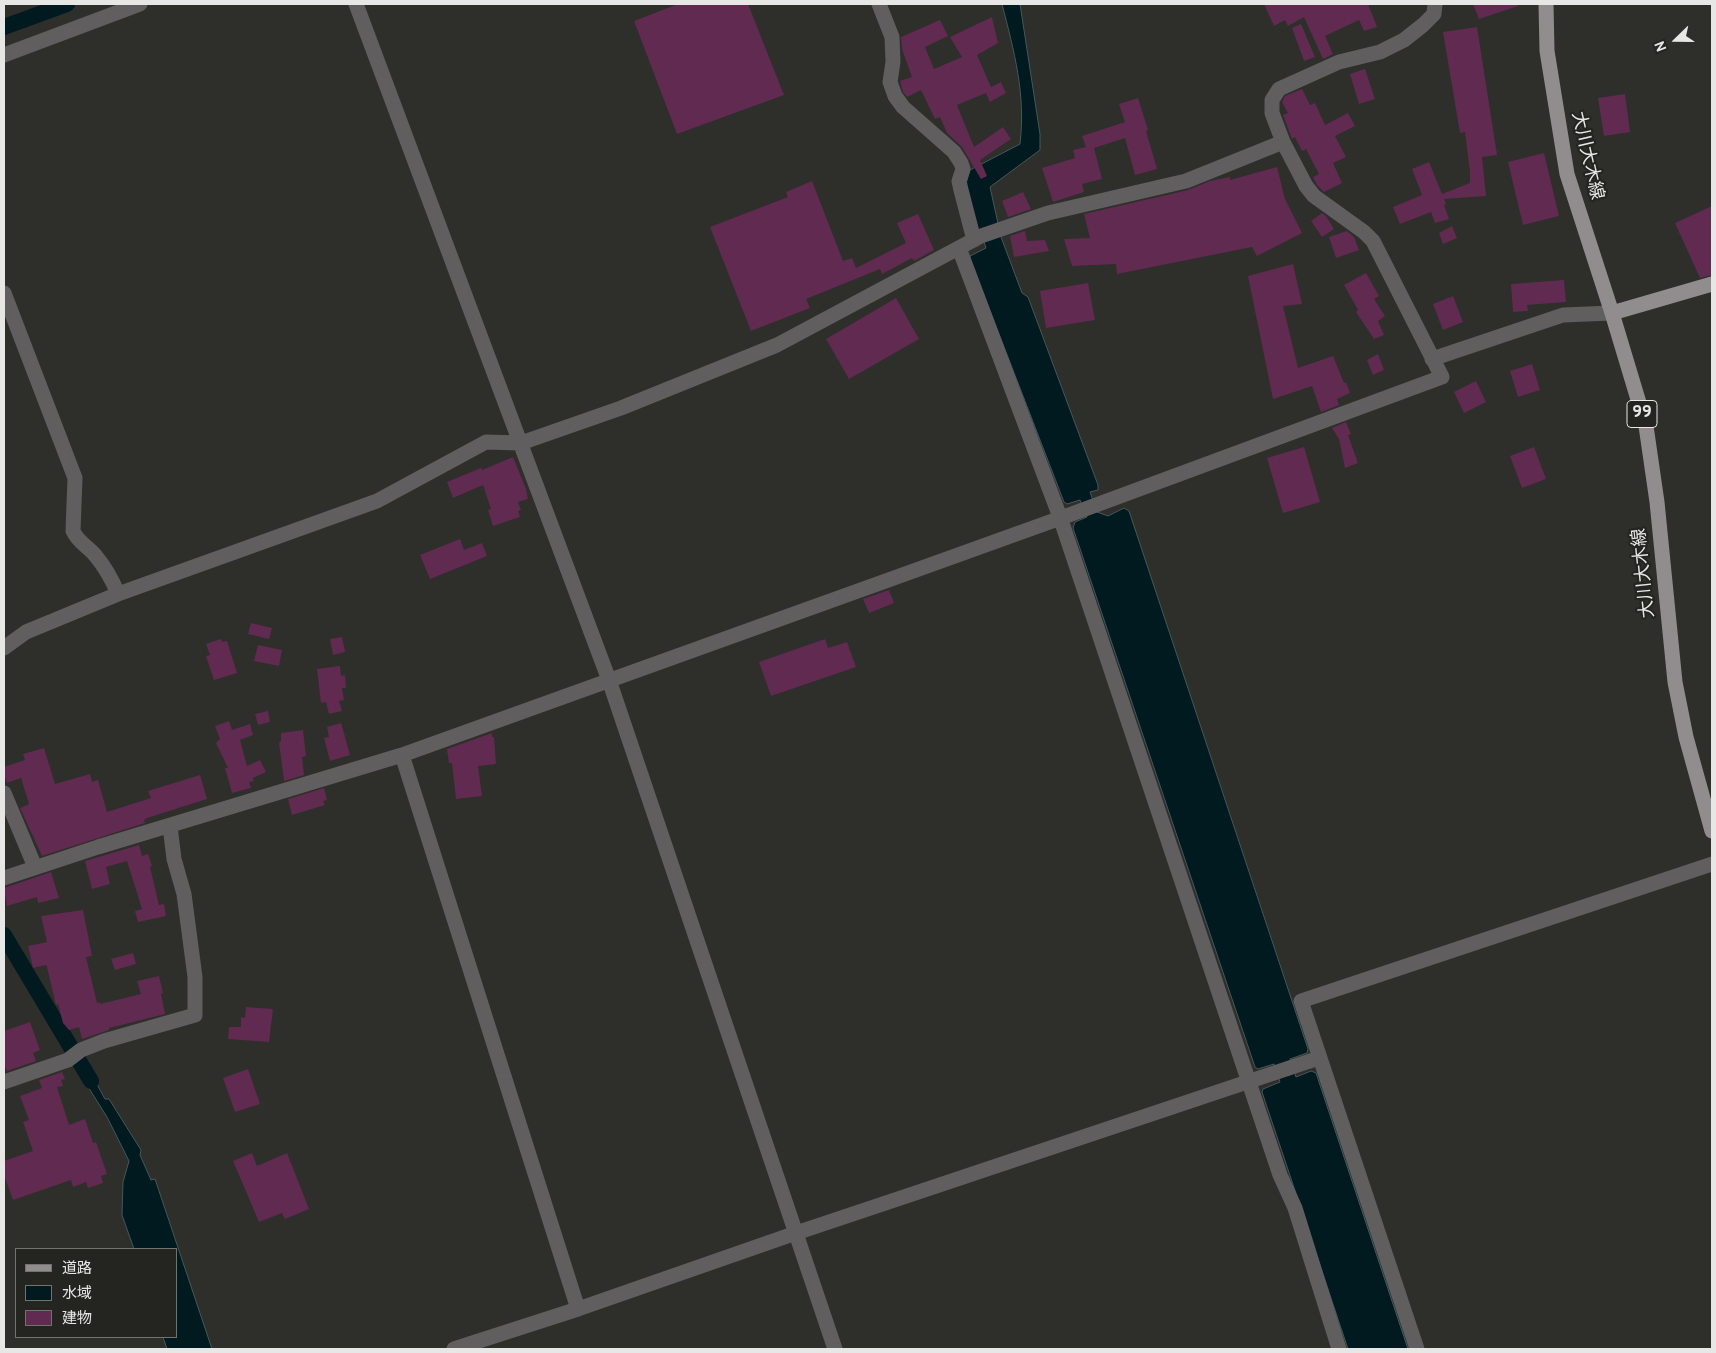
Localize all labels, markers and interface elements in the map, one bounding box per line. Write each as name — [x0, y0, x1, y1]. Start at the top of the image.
north arrow — [1651, 15, 1701, 65]
text: N — [1652, 38, 1671, 54]
street label: 大川大木線 — [1565, 110, 1607, 202]
road number: 99 — [1627, 400, 1657, 428]
street label: 大川大木線 — [1630, 527, 1660, 619]
legend — [15, 1248, 178, 1338]
text: 道路 — [62, 1260, 92, 1279]
text: 水域 — [62, 1285, 92, 1304]
text: 建物 — [62, 1310, 92, 1329]

